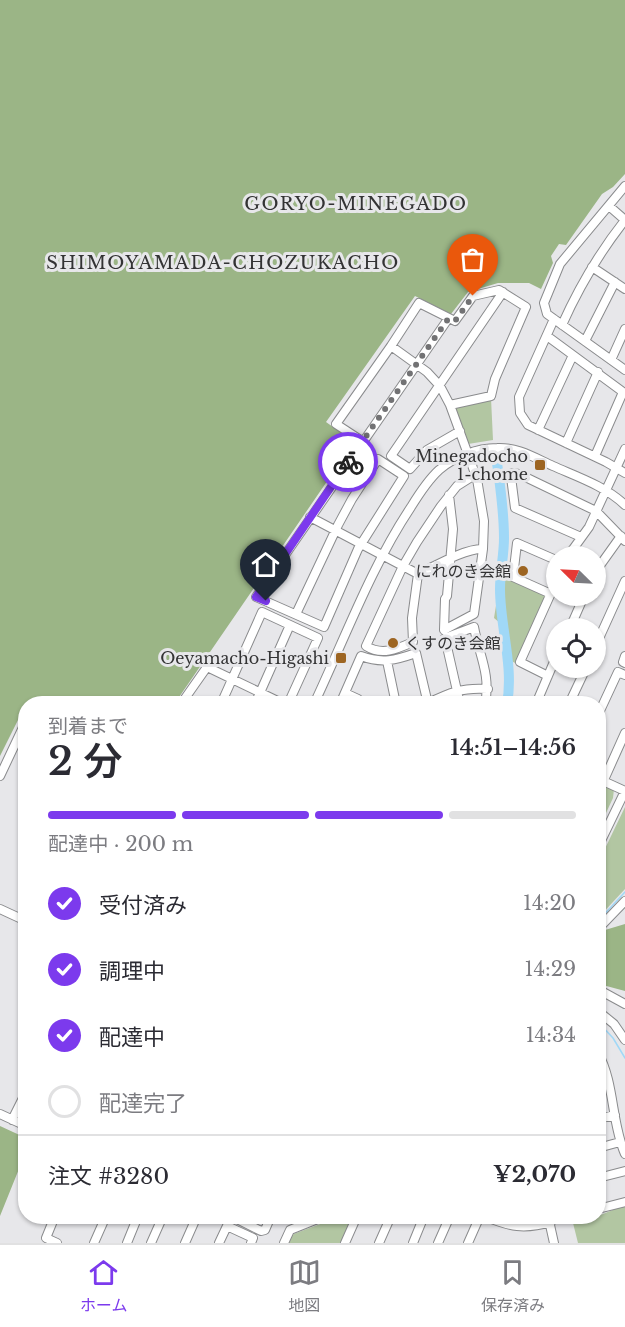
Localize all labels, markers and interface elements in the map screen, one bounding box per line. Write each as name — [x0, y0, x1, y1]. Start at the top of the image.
district label: GORYO-MINEGADO — [244, 193, 468, 215]
pin — [447, 234, 498, 296]
icon: bag — [456, 243, 489, 276]
district label: SHIMOYAMADA-CHOZUKACHO — [46, 252, 400, 274]
courier — [318, 432, 378, 492]
icon: bike — [332, 446, 365, 479]
place label: Minegadocho 1-chome — [415, 446, 528, 484]
marker: Minegadocho 1-chome — [533, 458, 547, 472]
pin — [240, 539, 291, 601]
north arrow — [546, 546, 606, 606]
map controls — [546, 546, 606, 678]
icon: home — [249, 548, 282, 581]
place label: にれのき会館 — [415, 561, 511, 581]
marker: にれのき会館 — [516, 564, 530, 578]
button: locate — [546, 618, 606, 678]
place label: くすのき会館 — [405, 633, 501, 653]
marker: くすのき会館 — [386, 636, 400, 650]
place label: Oeyamacho-Higashi — [160, 648, 330, 668]
marker: Oeyamacho-Higashi — [334, 651, 348, 665]
text: 到着まで — [48, 714, 128, 738]
text: 14:51–14:56 — [450, 734, 576, 761]
text: 2 分 — [48, 737, 123, 786]
text: 配達中 · 200 m — [48, 832, 193, 856]
icon: check — [48, 887, 81, 920]
text: 14:20 — [523, 891, 576, 915]
text: 受付済み — [99, 892, 187, 919]
icon: check — [48, 953, 81, 986]
text: 14:29 — [525, 957, 576, 981]
text: 調理中 — [99, 958, 165, 985]
icon: check — [48, 1019, 81, 1052]
text: 14:34 — [526, 1023, 576, 1047]
text: 配達中 — [99, 1024, 165, 1051]
text: 配達完了 — [99, 1090, 187, 1117]
text: ¥2,070 — [493, 1161, 576, 1188]
text: 注文 #3280 — [48, 1163, 169, 1190]
tab: ホーム — [80, 1256, 128, 1316]
tab: 地図 — [288, 1256, 321, 1316]
tab: 保存済み — [481, 1256, 545, 1316]

